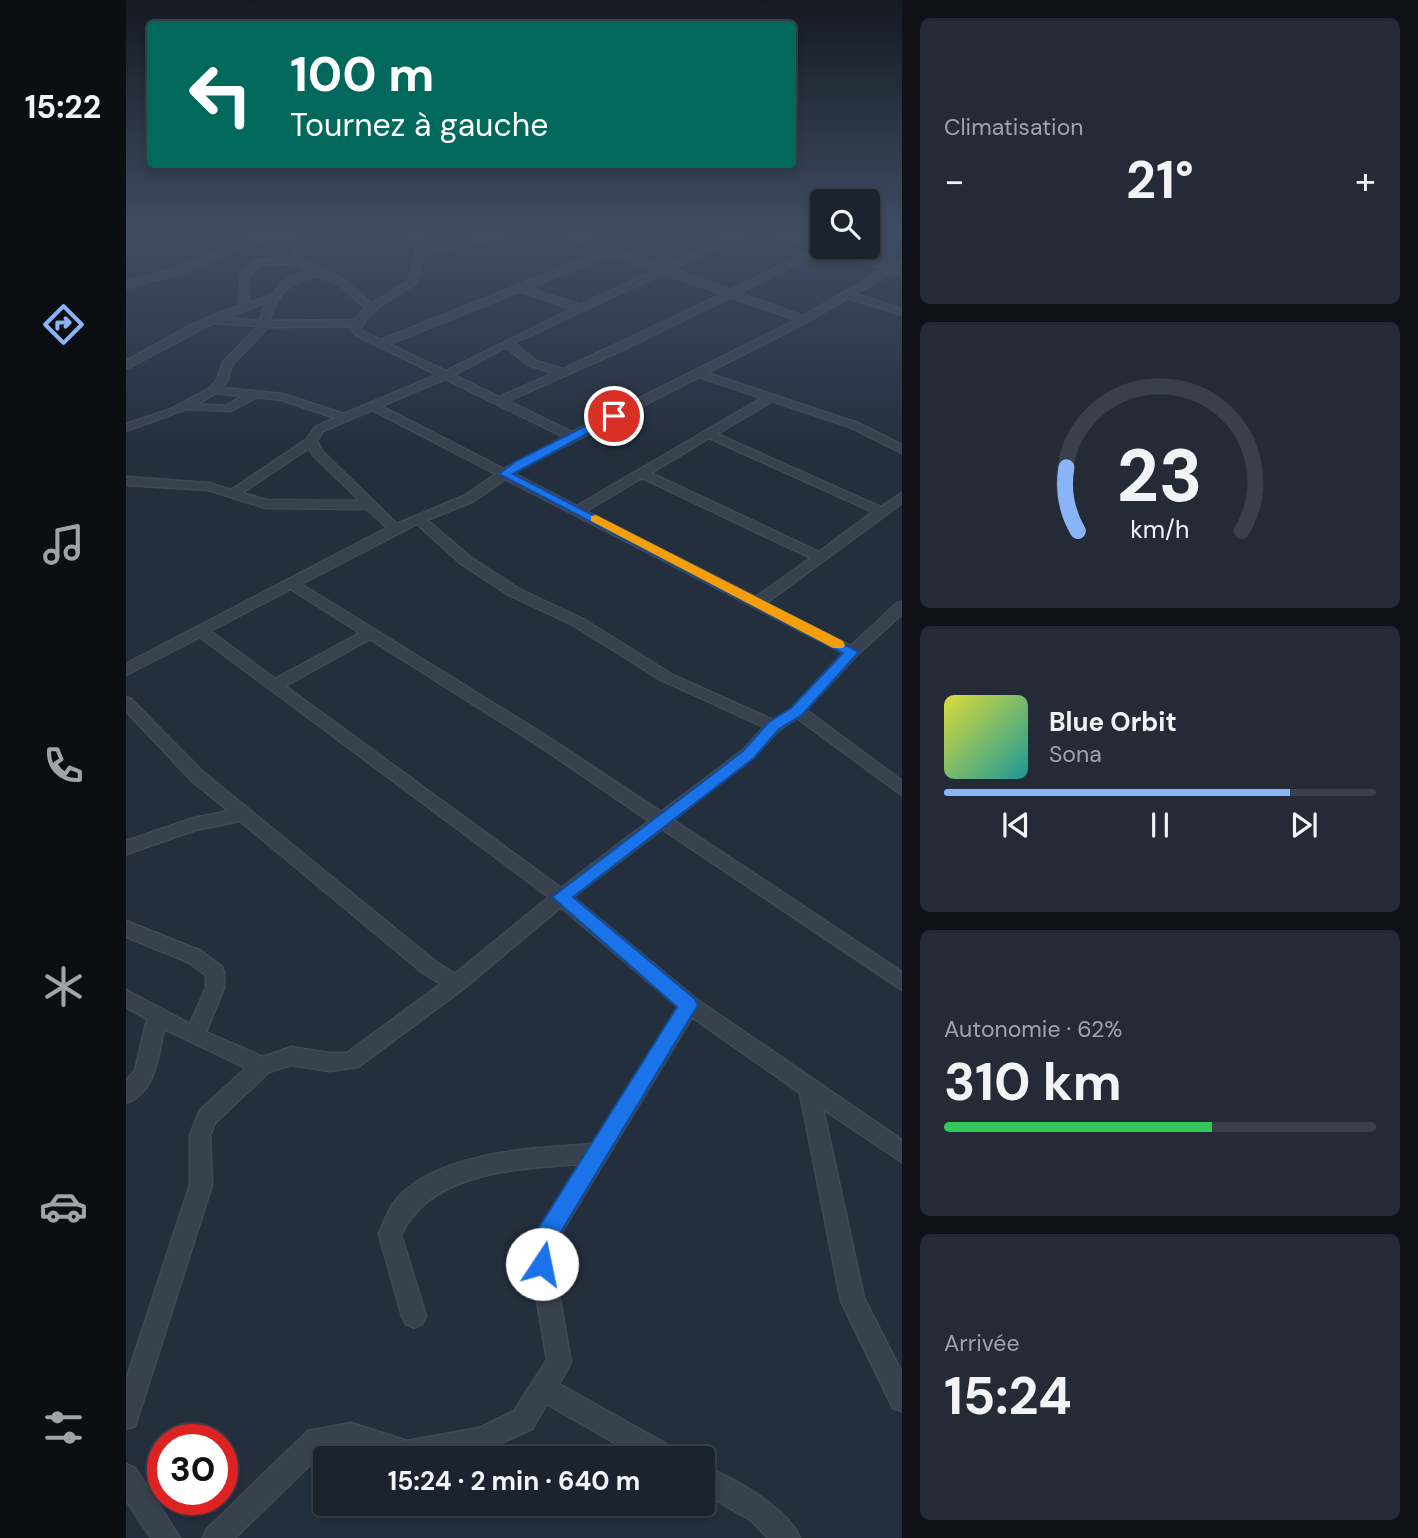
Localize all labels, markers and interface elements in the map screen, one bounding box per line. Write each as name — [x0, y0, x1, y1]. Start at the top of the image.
text: 100 m — [290, 42, 434, 106]
icon: left — [175, 49, 266, 140]
text: 15:22 — [25, 86, 101, 128]
text: Tournez à gauche — [290, 104, 548, 146]
text: Climatisation — [944, 112, 1083, 142]
text: 21° — [1126, 146, 1194, 214]
text: − — [944, 156, 965, 206]
text: + — [1355, 156, 1376, 206]
map controls — [810, 189, 880, 259]
button: search — [810, 189, 880, 259]
icon: directions — [39, 300, 88, 349]
pin — [584, 386, 644, 446]
icon: arrive — [595, 397, 633, 435]
text: 23 — [1117, 429, 1203, 524]
text: km/h — [1130, 513, 1190, 546]
icon: music — [39, 520, 88, 569]
text: Blue Orbit — [1049, 705, 1177, 739]
text: Sona — [1049, 739, 1102, 769]
icon: phone — [39, 741, 88, 790]
icon: previous — [997, 806, 1035, 844]
icon: pause — [1141, 806, 1179, 844]
icon: next — [1285, 806, 1323, 844]
icon: climate — [39, 962, 88, 1011]
text: Autonomie · 62% — [944, 1014, 1122, 1044]
text: 310 km — [944, 1048, 1122, 1116]
icon: car — [39, 1182, 88, 1231]
position arrow — [505, 1227, 579, 1301]
text: Arrivée — [944, 1328, 1020, 1358]
text: 15:24 — [944, 1362, 1072, 1430]
icon: filters — [39, 1403, 88, 1452]
speed limit sign: 30 — [147, 1424, 238, 1515]
text: 15:24 · 2 min · 640 m — [388, 1464, 640, 1498]

